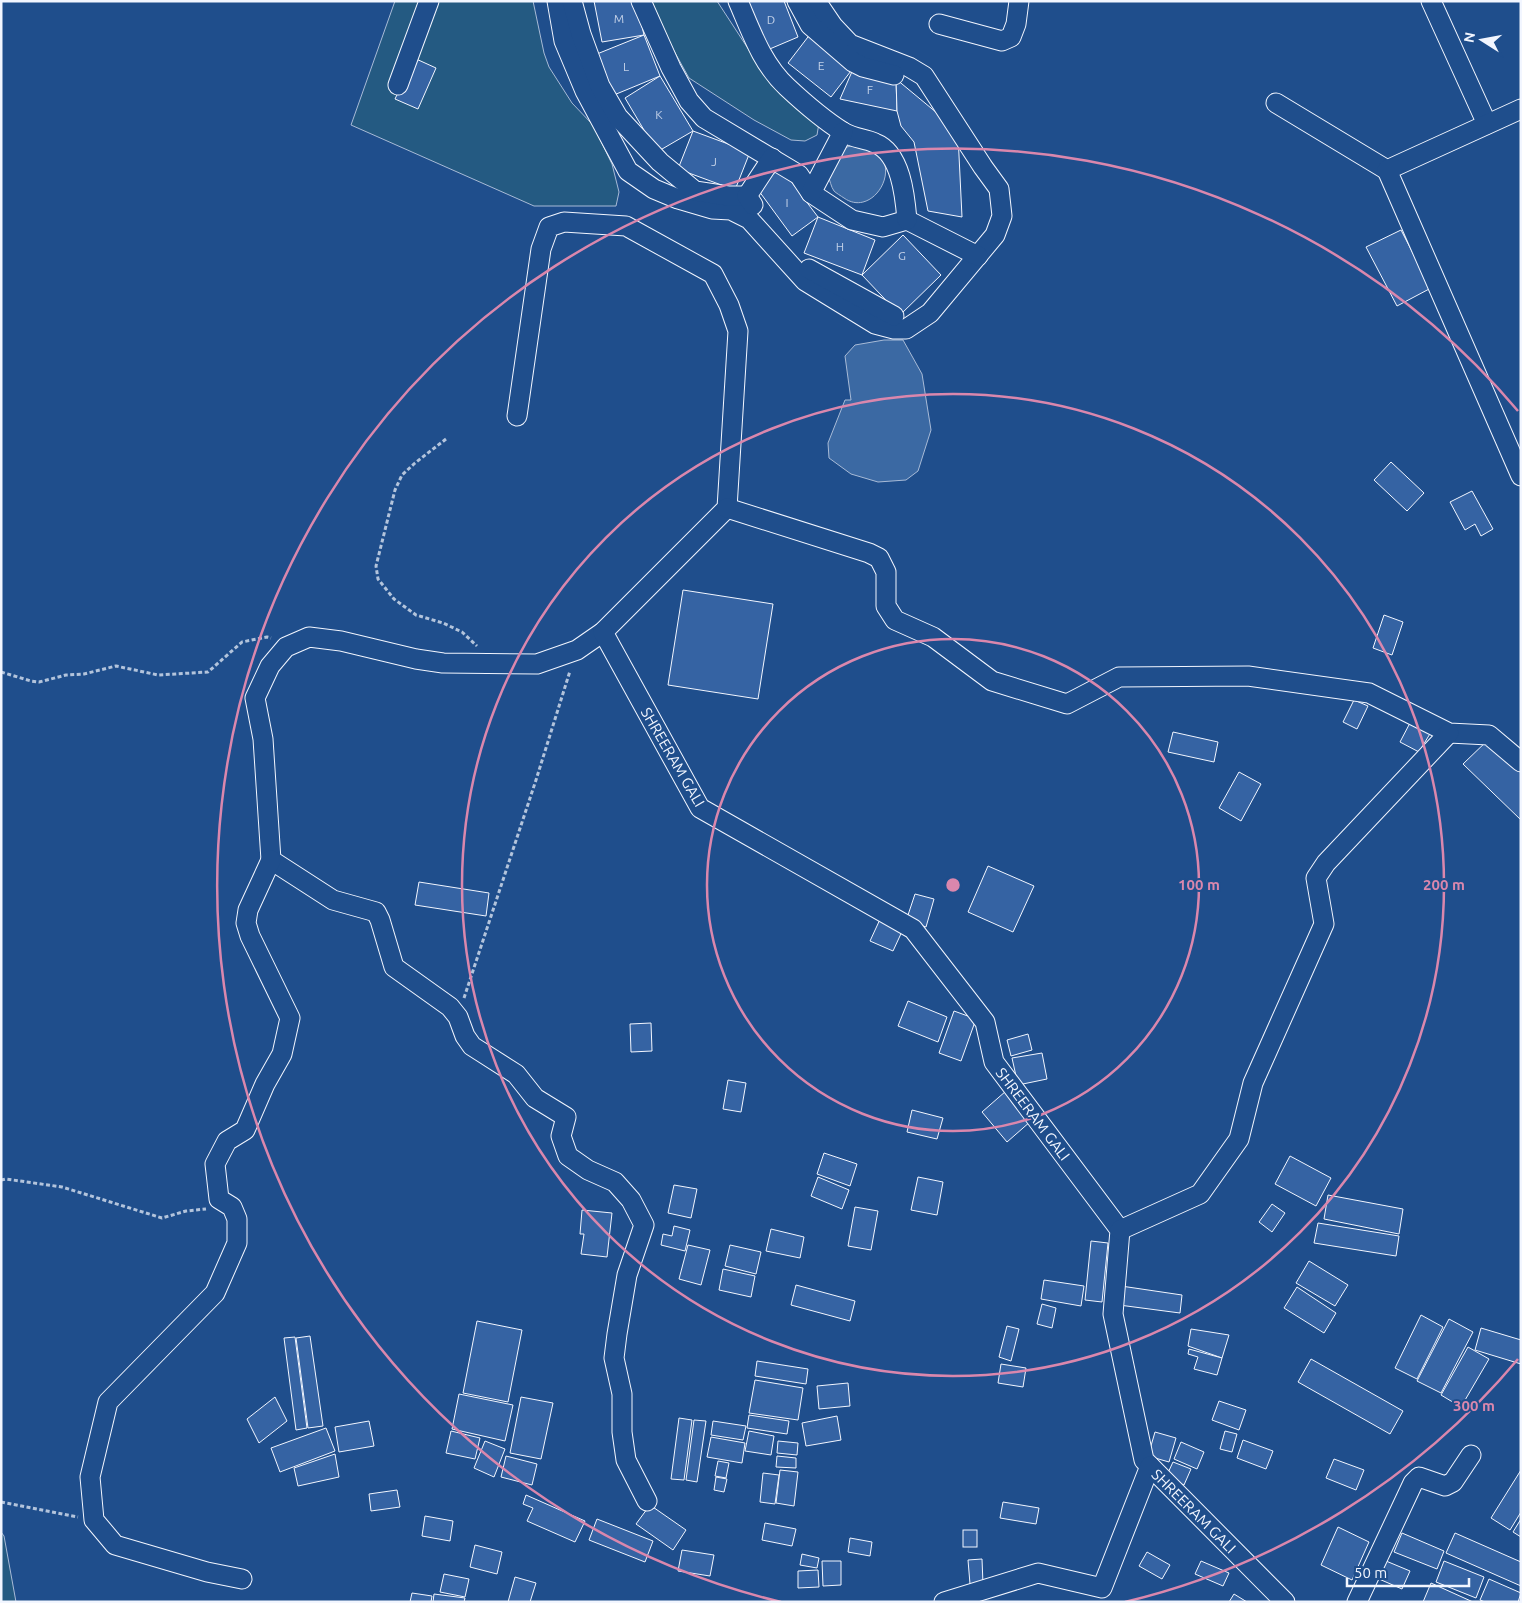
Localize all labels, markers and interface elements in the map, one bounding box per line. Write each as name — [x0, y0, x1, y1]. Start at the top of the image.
house number: M — [614, 12, 624, 25]
house number: D — [767, 13, 775, 26]
north arrow — [1457, 15, 1507, 65]
text: N — [1460, 31, 1478, 44]
house number: E — [818, 59, 825, 72]
house number: L — [623, 60, 629, 73]
house number: F — [867, 83, 873, 96]
house number: K — [655, 108, 663, 121]
house number: J — [711, 155, 717, 168]
house number: I — [785, 196, 789, 209]
house number: H — [836, 240, 844, 253]
house number: G — [898, 249, 906, 262]
street label: SHREERAM GALI — [638, 704, 708, 810]
centre of rings — [944, 876, 962, 894]
text: 100 m — [1178, 876, 1220, 893]
text: 200 m — [1423, 876, 1465, 893]
street label: SHREERAM GALI — [993, 1064, 1073, 1164]
text: 300 m — [1453, 1397, 1495, 1414]
street label: SHREERAM GALI — [1149, 1466, 1239, 1556]
scale bar — [1347, 1556, 1470, 1588]
text: 50 m — [1354, 1564, 1387, 1581]

